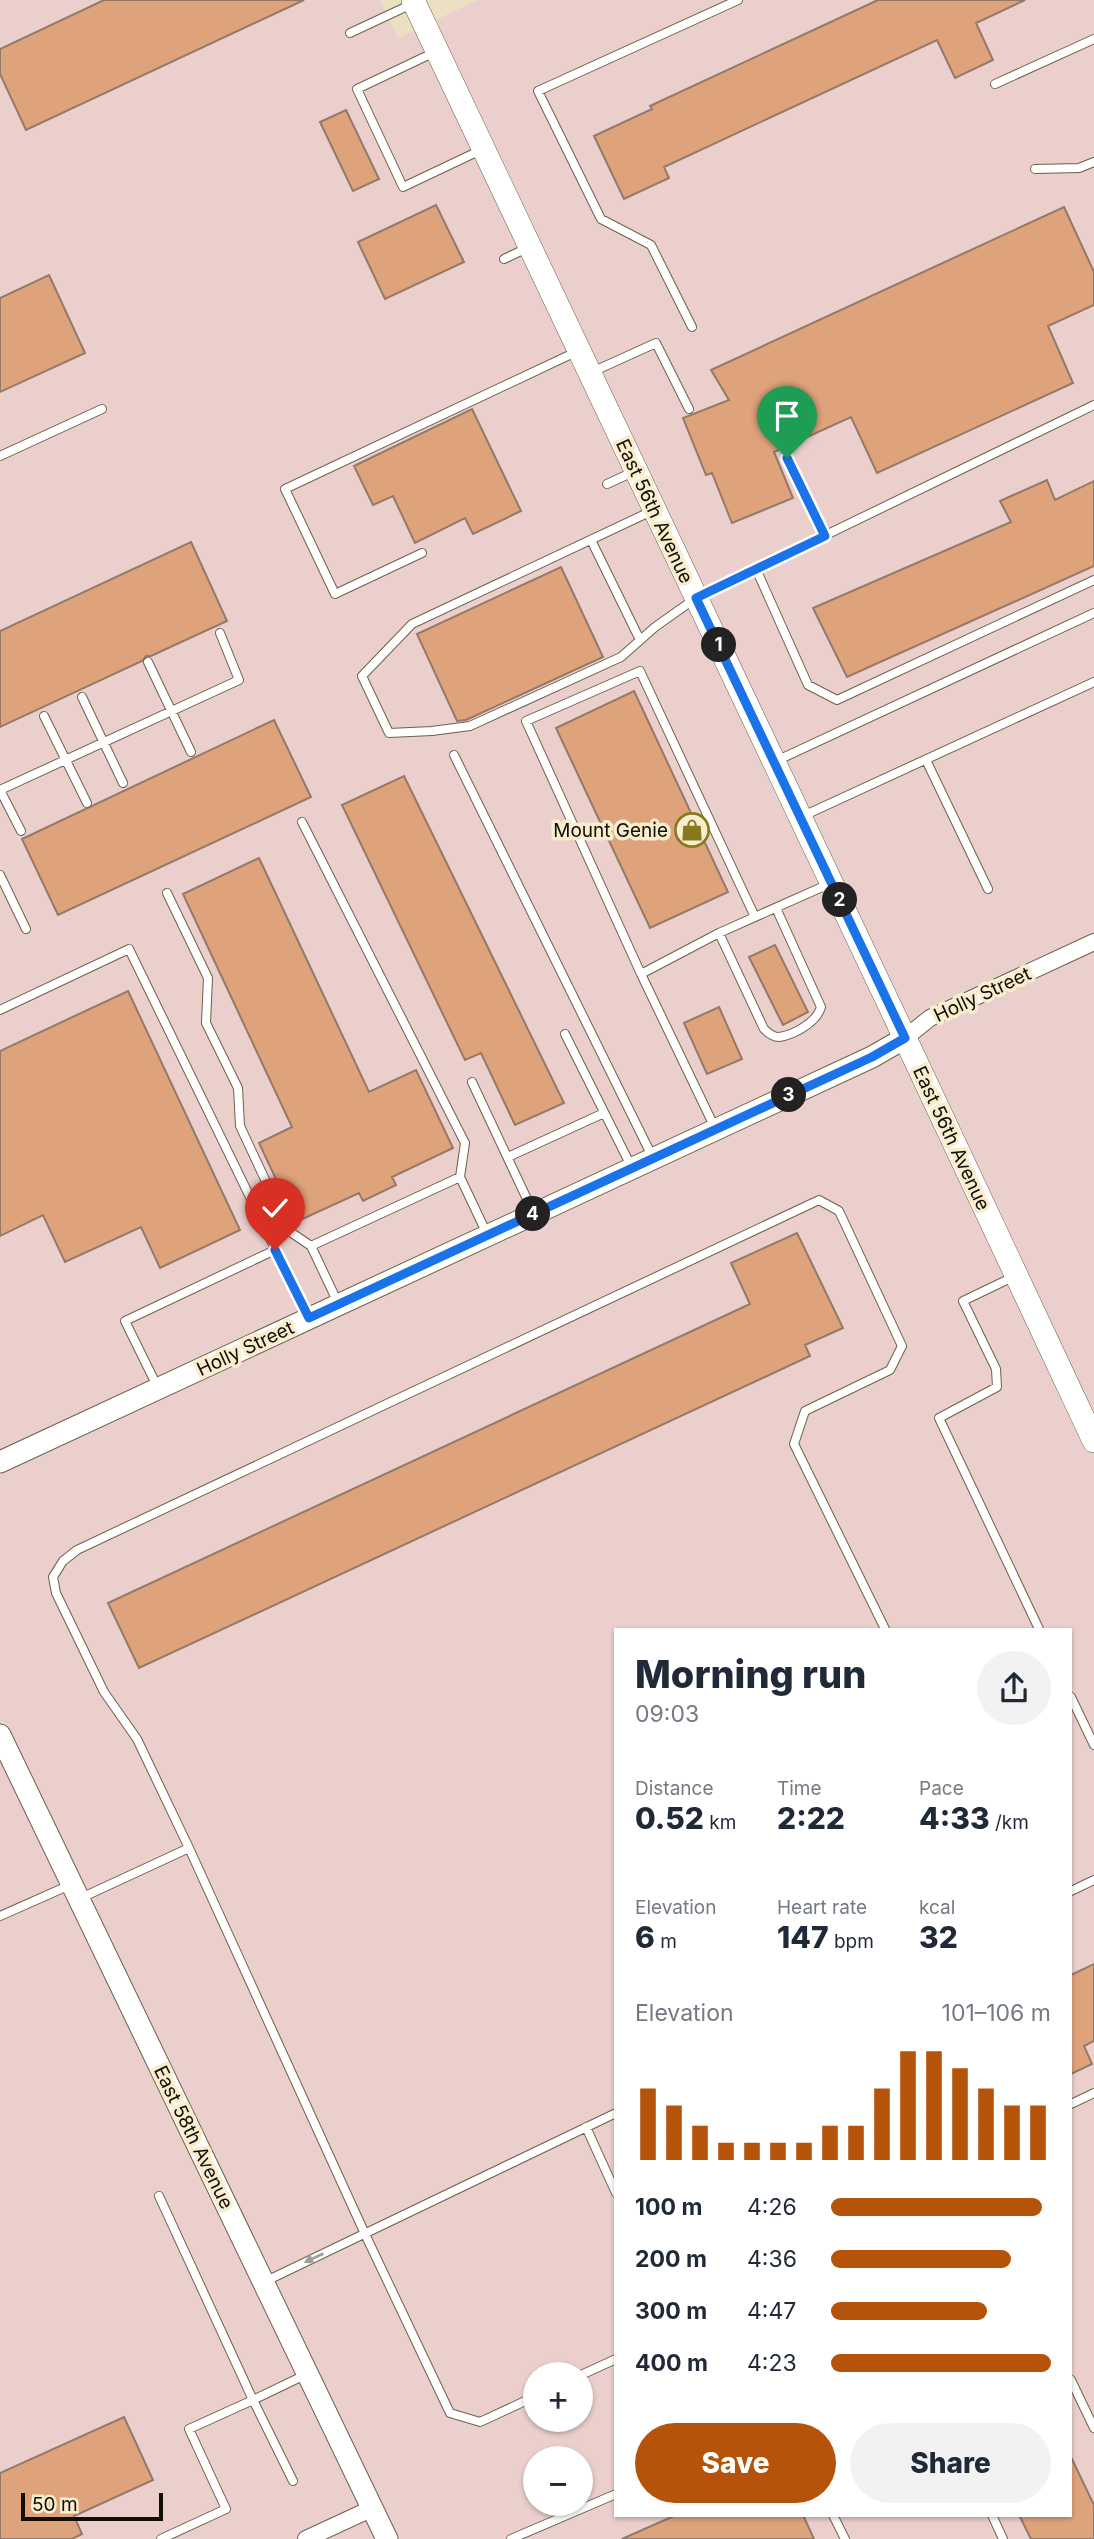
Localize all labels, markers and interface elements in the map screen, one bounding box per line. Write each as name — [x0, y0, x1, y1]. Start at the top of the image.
pin — [757, 386, 817, 458]
icon: arrive — [768, 397, 806, 435]
street label: East 56th Avenue — [611, 435, 698, 587]
pin: 1 — [702, 628, 736, 662]
text: 1 — [714, 633, 723, 656]
shop icon: Mount Genie — [673, 811, 711, 849]
place label: Mount Genie — [553, 819, 668, 842]
pin: 2 — [822, 883, 858, 918]
text: 2 — [834, 888, 845, 911]
street label: Holly Street — [930, 962, 1034, 1027]
street label: East 56th Avenue — [908, 1062, 995, 1214]
pin: 3 — [772, 1078, 806, 1112]
text: 3 — [782, 1083, 795, 1106]
pin — [245, 1178, 305, 1250]
icon: check — [256, 1189, 294, 1227]
pin: 4 — [516, 1196, 550, 1232]
text: 4 — [526, 1202, 539, 1225]
street label: Holly Street — [193, 1316, 297, 1381]
text: Morning run — [635, 1651, 866, 1697]
button: share — [977, 1651, 1051, 1725]
text: 09:03 — [635, 1700, 699, 1728]
text: Distance — [635, 1777, 713, 1800]
text: Time — [777, 1777, 822, 1800]
text: Pace — [919, 1777, 964, 1800]
text: 0.52 — [635, 1800, 704, 1836]
text: 2:22 — [777, 1800, 845, 1836]
text: 4:33 — [919, 1800, 990, 1836]
text: km — [704, 1811, 736, 1834]
text: /km — [990, 1811, 1029, 1834]
text: Elevation — [635, 1896, 716, 1919]
text: Heart rate — [777, 1896, 867, 1919]
text: kcal — [919, 1896, 955, 1919]
text: 6 — [635, 1919, 655, 1955]
text: 147 — [777, 1919, 829, 1955]
text: 32 — [919, 1919, 958, 1955]
text: m — [655, 1930, 677, 1953]
text: bpm — [829, 1930, 874, 1953]
text: Elevation — [635, 1999, 734, 2027]
text: 101–106 m — [942, 1999, 1051, 2027]
street label: East 58th Avenue — [149, 2062, 238, 2213]
text: 100 m — [635, 2193, 702, 2221]
text: 4:26 — [747, 2193, 797, 2221]
text: 200 m — [635, 2245, 707, 2273]
text: 4:36 — [747, 2245, 797, 2273]
one-way arrow — [304, 2252, 324, 2264]
text: 300 m — [635, 2297, 707, 2325]
text: 4:47 — [747, 2297, 796, 2325]
text: 400 m — [635, 2349, 708, 2377]
text: 4:23 — [747, 2349, 797, 2377]
map controls — [523, 2362, 593, 2516]
button: + — [523, 2362, 593, 2432]
button: Save — [635, 2423, 836, 2503]
button: Share — [850, 2423, 1051, 2503]
button: − — [523, 2446, 593, 2516]
scale bar — [21, 2490, 163, 2522]
text: 50 m — [32, 2493, 78, 2516]

